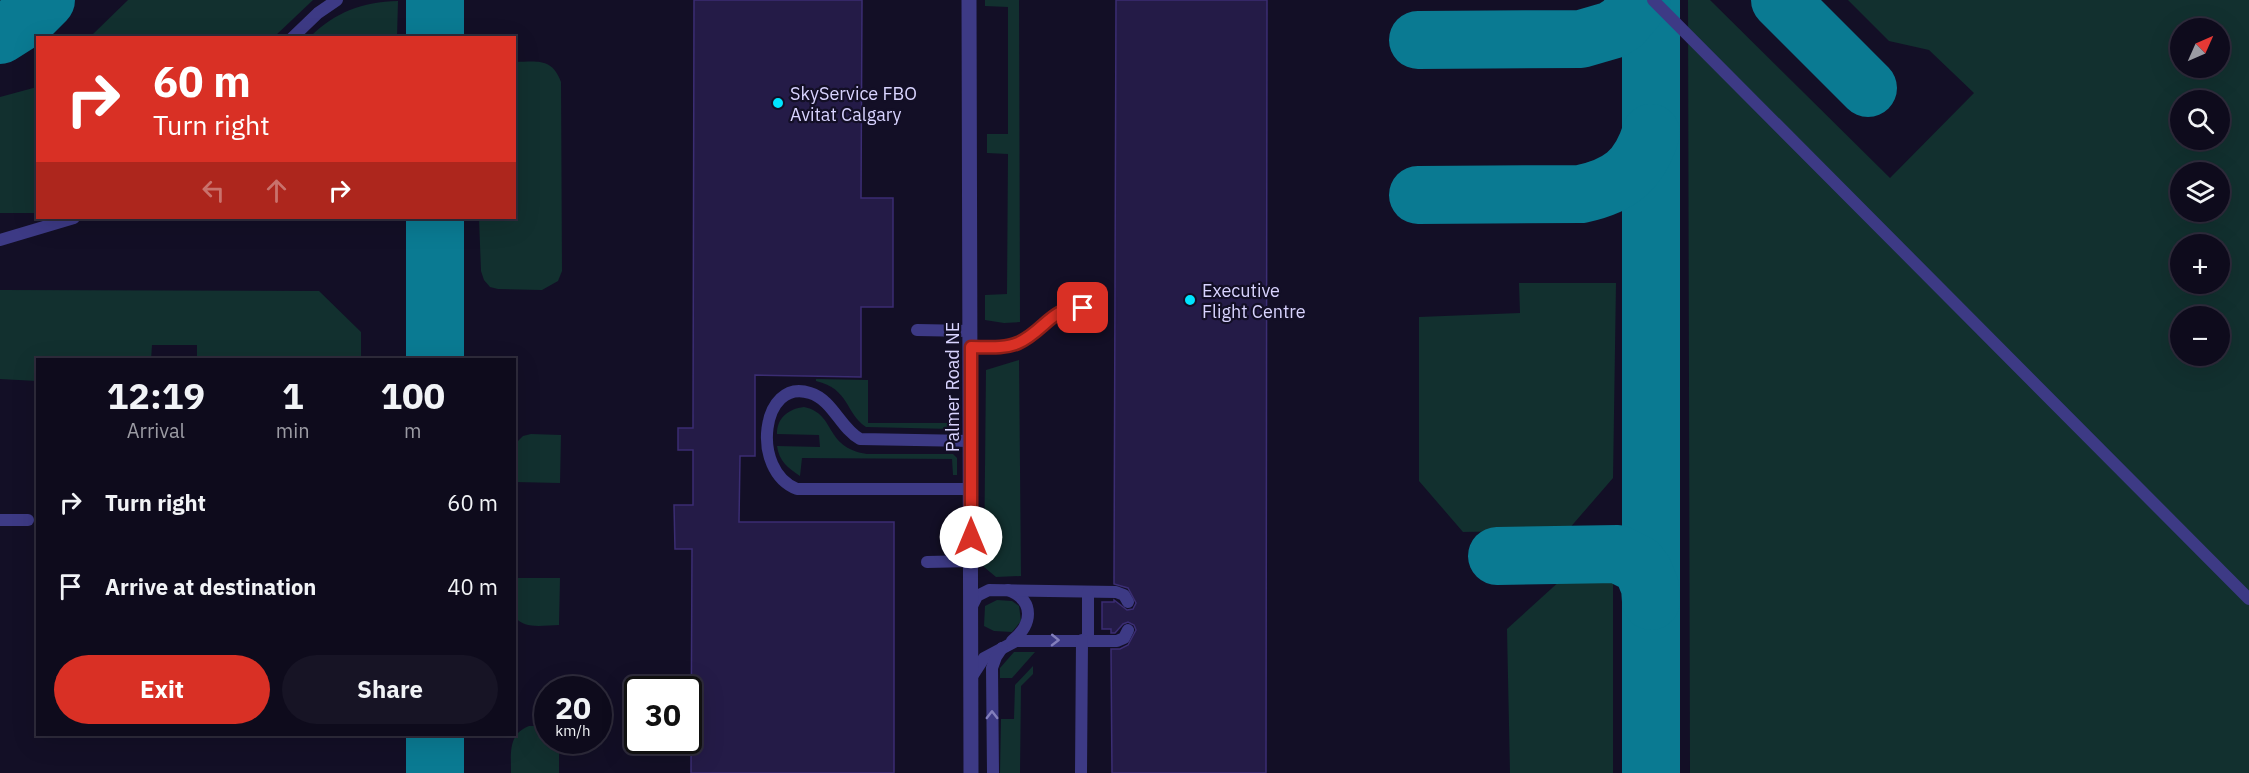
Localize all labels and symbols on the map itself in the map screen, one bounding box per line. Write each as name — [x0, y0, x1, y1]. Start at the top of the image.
north arrow — [2170, 18, 2230, 78]
place label: SkyService FBO Avitat Calgary — [790, 82, 917, 126]
marker: SkyService FBO Avitat Calgary — [771, 96, 785, 110]
place label: Executive Flight Centre — [1202, 279, 1306, 323]
pin — [1057, 282, 1108, 333]
marker: Executive Flight Centre — [1183, 293, 1197, 307]
street label: Palmer Road NE — [941, 322, 964, 452]
position arrow — [939, 505, 1003, 569]
one-way arrow — [1051, 634, 1060, 646]
speed limit sign: 30 — [624, 676, 702, 754]
one-way arrow — [986, 710, 999, 719]

